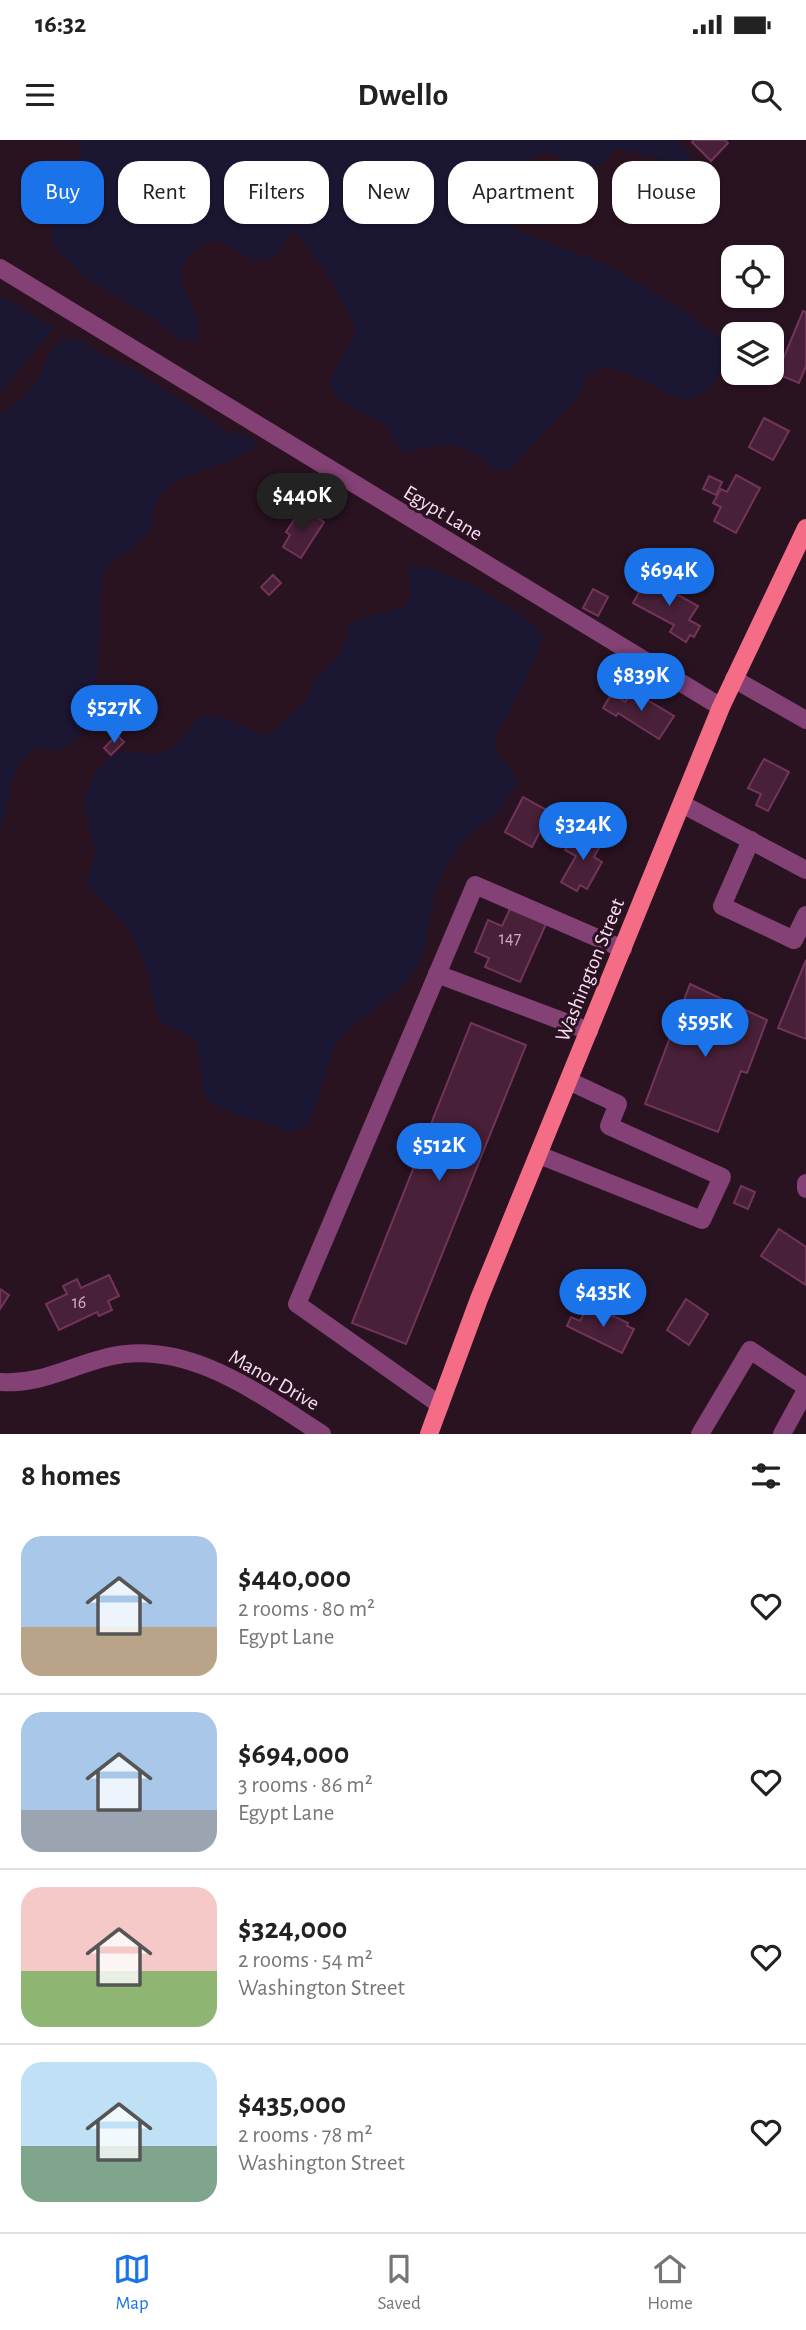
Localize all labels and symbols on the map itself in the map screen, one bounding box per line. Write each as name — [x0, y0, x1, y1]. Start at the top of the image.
pin: $440K — [253, 474, 351, 533]
street label: Egypt Lane — [400, 481, 486, 545]
pin: $694K — [620, 548, 718, 608]
pin: $839K — [592, 654, 690, 713]
pin: $527K — [65, 686, 163, 745]
pin: $324K — [534, 802, 632, 862]
street label: Washington Street — [552, 895, 628, 1045]
house number: 147 — [499, 930, 521, 948]
pin: $595K — [656, 1000, 754, 1059]
pin: $512K — [390, 1124, 488, 1183]
pin: $435K — [554, 1270, 652, 1329]
house number: 16 — [72, 1294, 86, 1312]
street label: Manor Drive — [225, 1346, 323, 1414]

